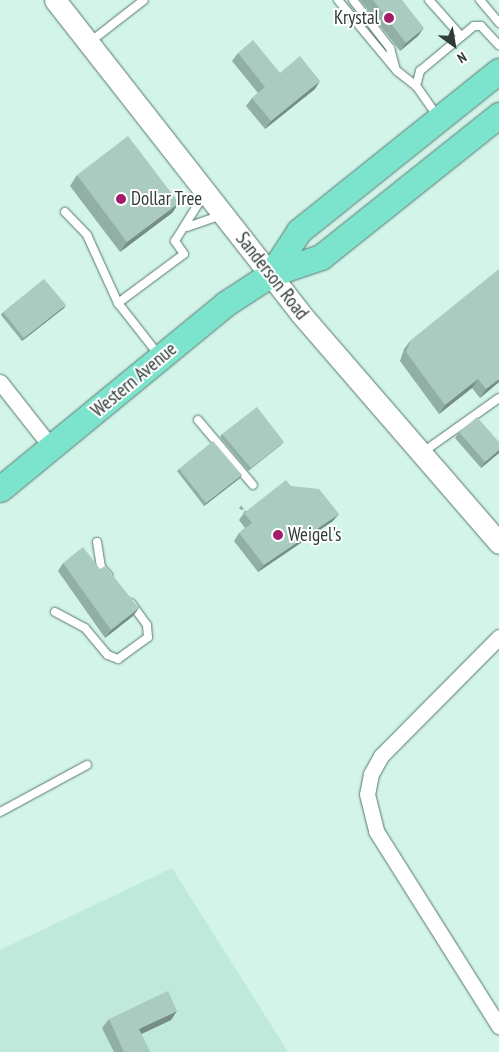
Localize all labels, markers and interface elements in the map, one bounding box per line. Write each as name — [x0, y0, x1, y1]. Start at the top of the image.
place label: Krystal — [334, 7, 379, 29]
marker: Krystal — [383, 12, 395, 24]
north arrow — [429, 20, 479, 70]
text: N — [454, 48, 470, 67]
place label: Dollar Tree — [131, 188, 202, 210]
marker: Dollar Tree — [115, 193, 127, 205]
street label: Sanderson Road — [231, 228, 313, 324]
street label: Western Avenue — [86, 338, 182, 422]
place label: Weigel's — [288, 524, 341, 546]
marker: Weigel's — [272, 529, 284, 541]

